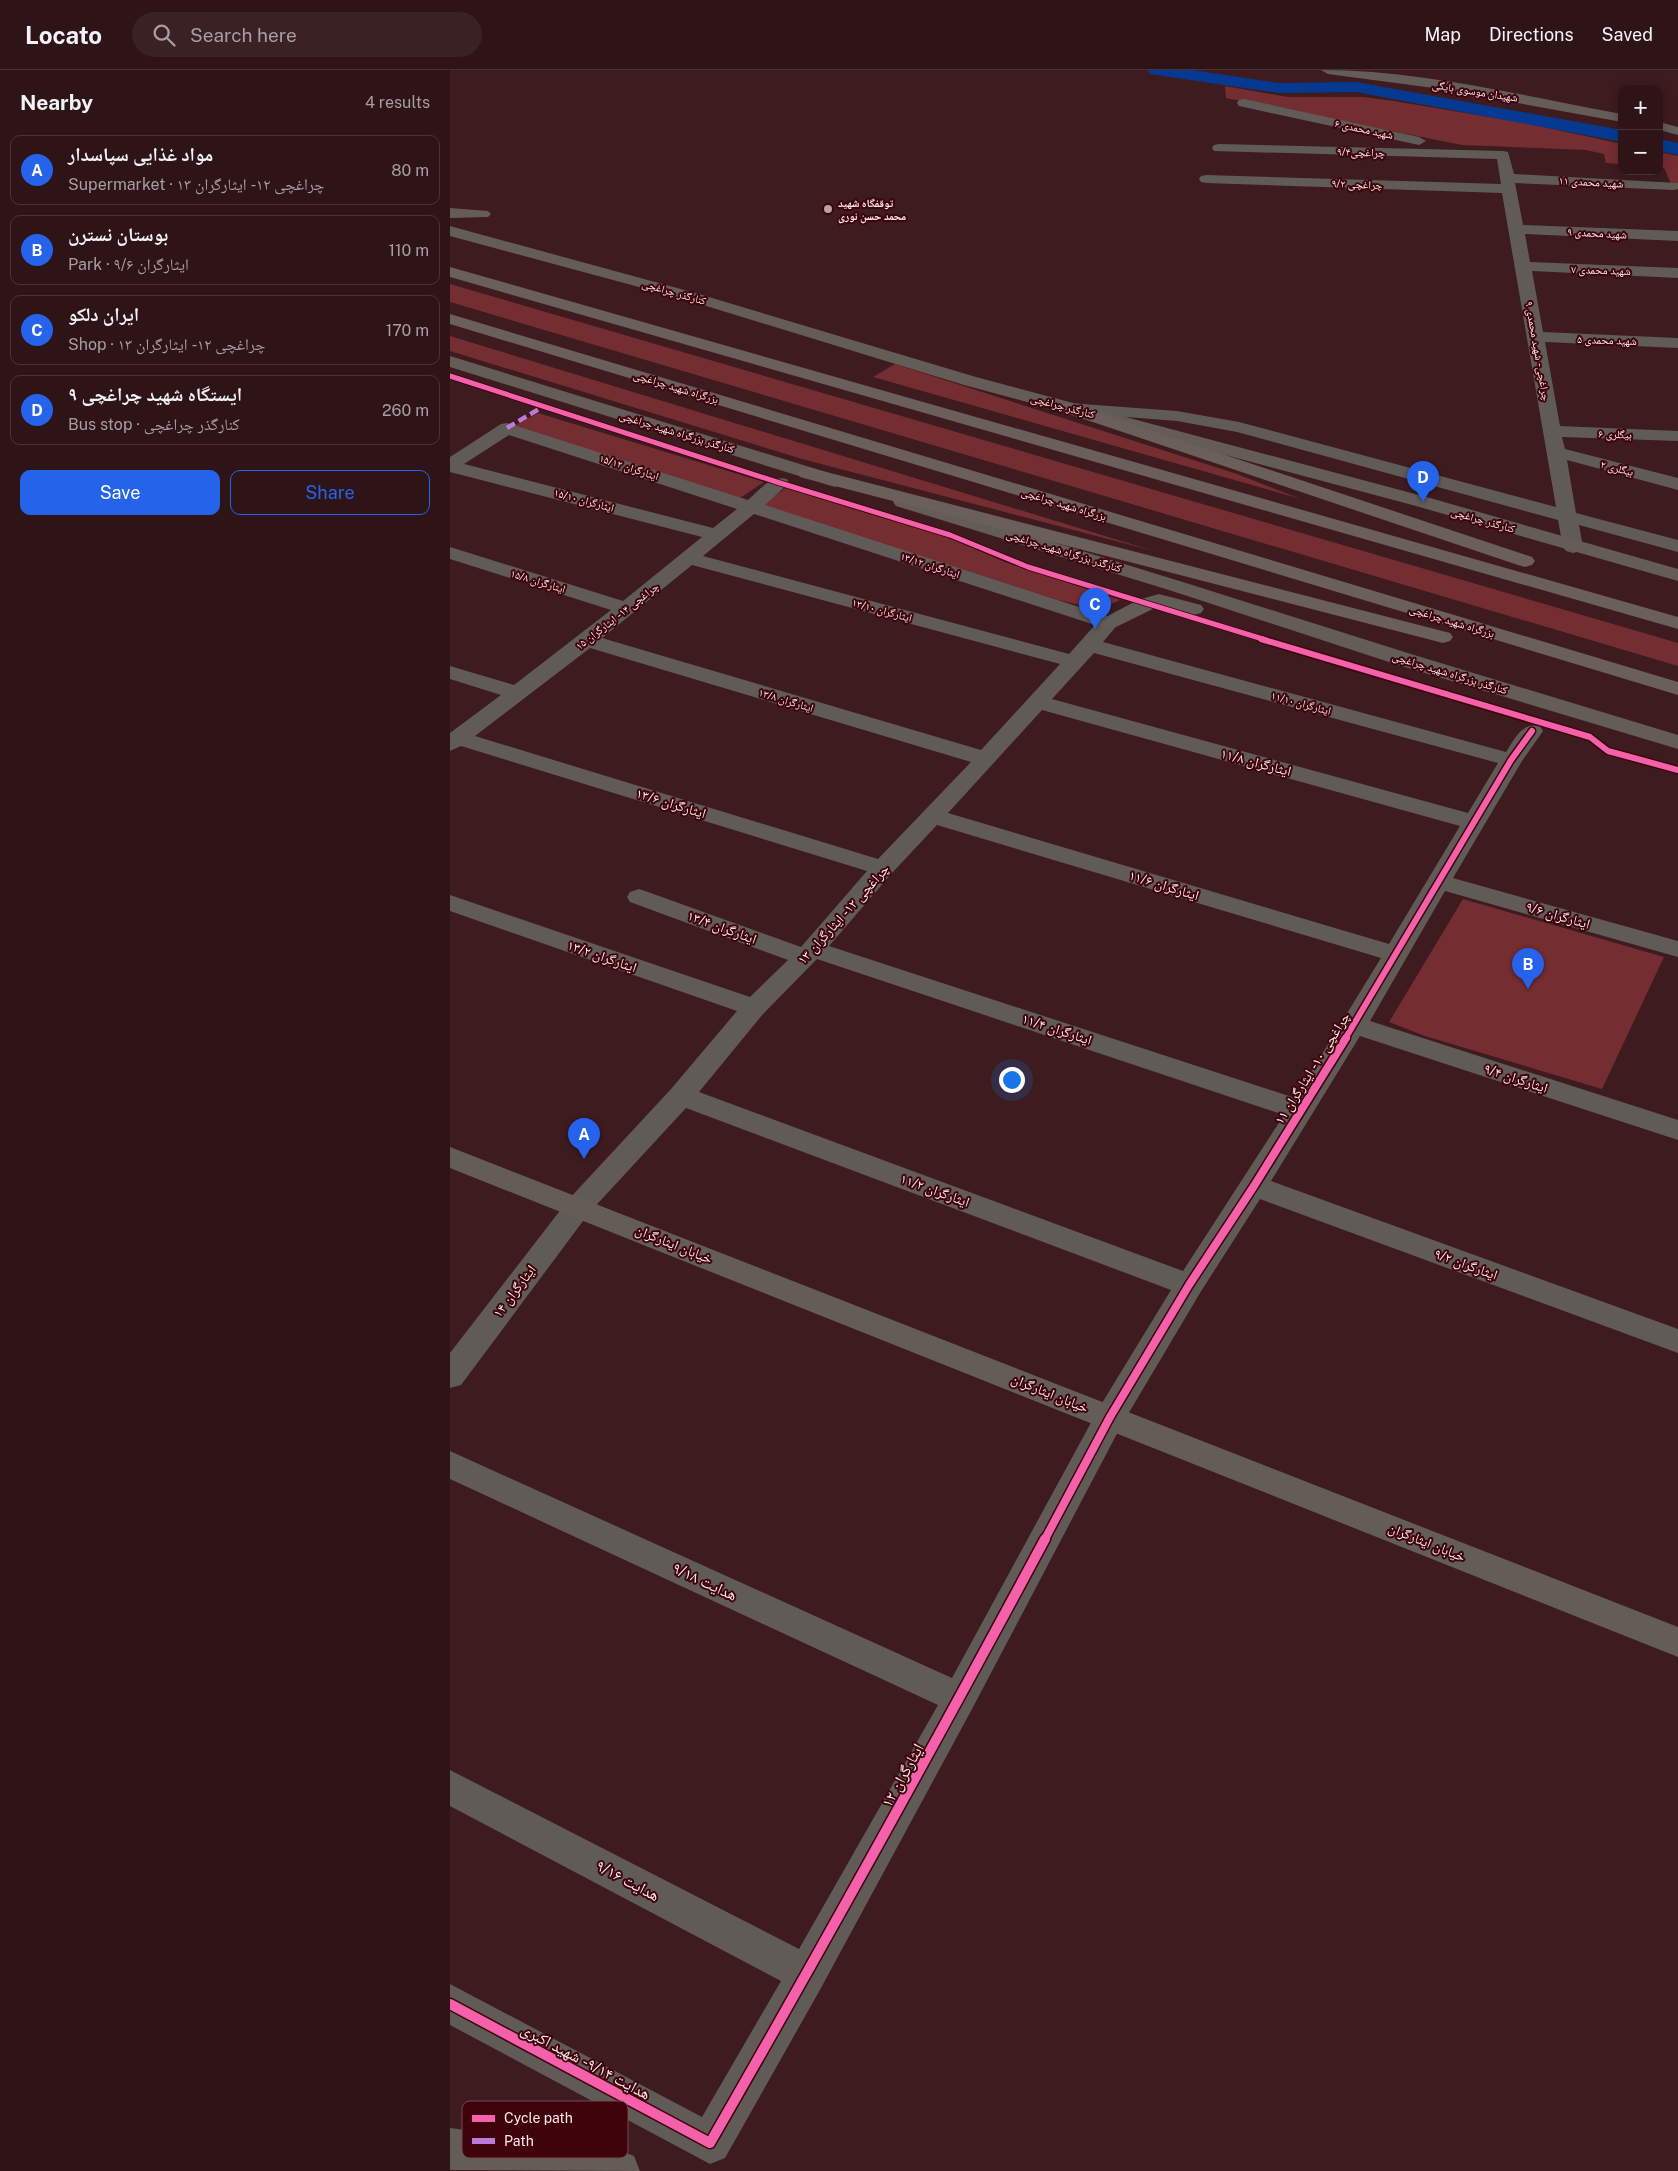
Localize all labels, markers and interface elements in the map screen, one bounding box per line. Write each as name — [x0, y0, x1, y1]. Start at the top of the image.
search box — [132, 12, 482, 57]
text: Locato — [25, 21, 102, 49]
icon: search — [150, 21, 178, 49]
text: Search here — [190, 24, 297, 46]
text: Map — [1424, 24, 1461, 45]
text: Directions — [1489, 24, 1574, 45]
text: Saved — [1602, 24, 1653, 45]
street label: شهیدان موسوی بایگی — [1431, 78, 1519, 105]
map controls — [1618, 85, 1663, 175]
button: + — [1618, 85, 1663, 130]
text: Nearby — [20, 90, 93, 115]
text: 4 results — [365, 93, 430, 112]
street label: شهید محمدی ۶ — [1333, 117, 1395, 142]
button: − — [1618, 130, 1663, 175]
text: مواد غذایی سپاسدار — [68, 143, 213, 165]
street label: ۹/۴چراغچی — [1337, 145, 1385, 160]
text: A — [31, 161, 43, 180]
text: 80 m — [391, 161, 429, 180]
street label: شهید محمدی ۱۱ — [1558, 174, 1624, 191]
text: Supermarket · چراغچی ۱۲ - ایثارگران ۱۳ — [68, 175, 324, 194]
street label: ۹/۲ چراغچی — [1331, 177, 1383, 192]
place label: توقفگاه شهید محمد حسن نوری — [838, 197, 906, 224]
marker: توقفگاه شهید محمد حسن نوری — [822, 203, 834, 215]
text: بوستان نسترن — [68, 223, 168, 245]
street label: شهید محمدی ۹ — [1567, 225, 1627, 242]
text: B — [32, 241, 42, 260]
text: 110 m — [388, 241, 429, 260]
text: Park · ایثارگران ۹/۶ — [68, 255, 189, 274]
street label: شهید محمدی ۷ — [1571, 263, 1631, 278]
street label: کنارگذر چراغچی — [640, 277, 708, 308]
street label: ۹ چراغچی - شهید محمدی — [1522, 300, 1553, 402]
text: ایران دلکو — [68, 303, 139, 325]
text: C — [31, 321, 43, 340]
text: 170 m — [386, 321, 429, 340]
street label: شهید محمدی ۵ — [1577, 333, 1637, 348]
text: Shop · چراغچی ۱۲ - ایثارگران ۱۳ — [68, 335, 265, 354]
street label: بزرگراه شهید چراغچی — [632, 368, 720, 407]
text: ایستگاه شهید چراغچی ۹ — [68, 383, 242, 405]
street label: کنارگذر چراغچی — [1029, 392, 1097, 421]
text: D — [31, 401, 43, 420]
text: 260 m — [382, 401, 429, 420]
street label: کنارگذر بزرگراه شهید چراغچی — [618, 409, 736, 456]
text: Bus stop · کنارگذر چراغچی — [68, 415, 240, 434]
street label: بیگلری ۶ — [1598, 427, 1632, 442]
street label: ایثارگران ۱۵/۱۲ — [597, 452, 660, 483]
street label: بیگلری ۲ — [1599, 458, 1635, 479]
pin: D — [1407, 461, 1439, 502]
button: Save — [20, 470, 220, 515]
button: Share — [230, 470, 430, 515]
street label: بزرگراه شهید چراغچی — [1020, 485, 1108, 524]
street label: ایثارگران ۱۵/۱۰ — [552, 486, 615, 515]
street label: کنارگذر چراغچی — [1449, 505, 1517, 536]
street label: کنارگذر بزرگراه شهید چراغچی — [1005, 528, 1123, 575]
street label: ایثارگران ۱۳/۱۲ — [898, 550, 961, 581]
street label: ایثارگران ۱۵/۸ — [509, 567, 567, 596]
street label: چراغچی ۱۴ - ایثارگران ۱۵ — [573, 580, 661, 653]
pin: C — [1079, 588, 1111, 629]
street label: ایثارگران ۱۳/۱۰ — [850, 596, 913, 625]
street label: بزرگراه شهید چراغچی — [1408, 602, 1496, 641]
street label: کنارگذر بزرگراه شهید چراغچی — [1391, 650, 1509, 697]
street label: ایثارگران ۱۳/۸ — [757, 686, 815, 715]
street label: ایثارگران ۱۱/۱۰ — [1269, 689, 1332, 718]
street label: ایثارگران ۱۱/۸ — [1219, 745, 1293, 780]
street label: ایثارگران ۱۳/۶ — [634, 785, 708, 822]
street label: چراغچی ۱۲ - ایثارگران ۱۳ — [794, 861, 893, 968]
street label: ایثارگران ۱۱/۶ — [1127, 867, 1201, 904]
street label: ایثارگران ۹/۶ — [1524, 898, 1592, 933]
street label: ایثارگران ۱۳/۴ — [685, 907, 759, 948]
street label: ایثارگران ۱۳/۲ — [565, 937, 639, 976]
pin: B — [1512, 948, 1544, 989]
street label: چراغچی ۱۰ - ایثارگران ۱۱ — [1271, 1009, 1354, 1128]
street label: ایثارگران ۱۱/۴ — [1020, 1010, 1094, 1049]
street label: ایثارگران ۹/۴ — [1482, 1060, 1550, 1097]
your location — [999, 1067, 1025, 1093]
pin: A — [568, 1118, 600, 1159]
street label: ایثارگران ۱۱/۲ — [898, 1170, 972, 1211]
street label: خیابان ایثارگران — [633, 1221, 715, 1268]
street label: ایثارگران ۹/۲ — [1432, 1245, 1500, 1284]
street label: ایثارگران ۱۴ — [489, 1262, 540, 1321]
street label: خیابان ایثارگران — [1009, 1370, 1091, 1417]
street label: خیابان ایثارگران — [1386, 1519, 1468, 1566]
street label: هدایت ۹/۱۸ — [669, 1558, 740, 1605]
street label: ایثارگران ۱۲ — [877, 1740, 929, 1811]
street label: هدایت ۹/۱۶ — [593, 1856, 663, 1905]
street label: هدایت ۹/۱۴ - شهید اکبری — [517, 2019, 654, 2104]
legend — [462, 2101, 628, 2158]
text: Cycle path — [504, 2110, 573, 2126]
text: Path — [504, 2133, 534, 2149]

